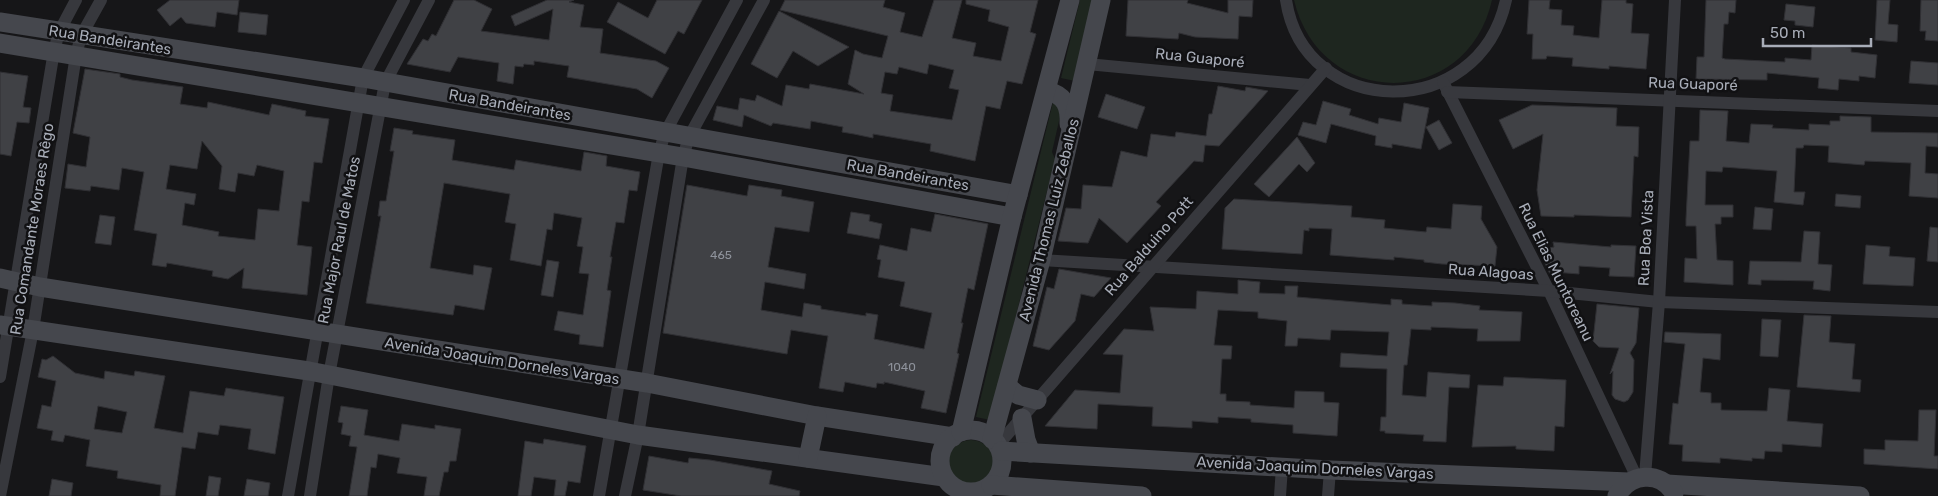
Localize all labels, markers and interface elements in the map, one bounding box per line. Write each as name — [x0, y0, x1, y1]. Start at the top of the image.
scale bar — [1763, 15, 1870, 47]
street label: Rua Bandeirantes — [47, 21, 173, 59]
text: 50 m — [1770, 24, 1805, 42]
street label: Rua Guaporé — [1154, 44, 1246, 72]
street label: Rua Guaporé — [1648, 73, 1738, 95]
street label: Rua Bandeirantes — [447, 85, 573, 125]
street label: Avenida Thomas Luiz Zeballos — [1015, 116, 1083, 323]
street label: Rua Comandante Moraes Rêgo — [6, 122, 58, 336]
street label: Rua Major Raul de Matos — [314, 154, 364, 325]
street label: Rua Bandeirantes — [845, 155, 971, 195]
street label: Rua Boa Vista — [1634, 190, 1658, 286]
street label: Rua Balduino Pott — [1101, 193, 1197, 299]
street label: Rua Elias Muntoreanu — [1515, 200, 1597, 344]
house number: 465 — [710, 248, 732, 262]
street label: Rua Alagoas — [1448, 260, 1535, 284]
street label: Avenida Joaquim Dorneles Vargas — [383, 334, 621, 389]
house number: 1040 — [888, 360, 916, 374]
street label: Avenida Joaquim Dorneles Vargas — [1196, 453, 1434, 483]

